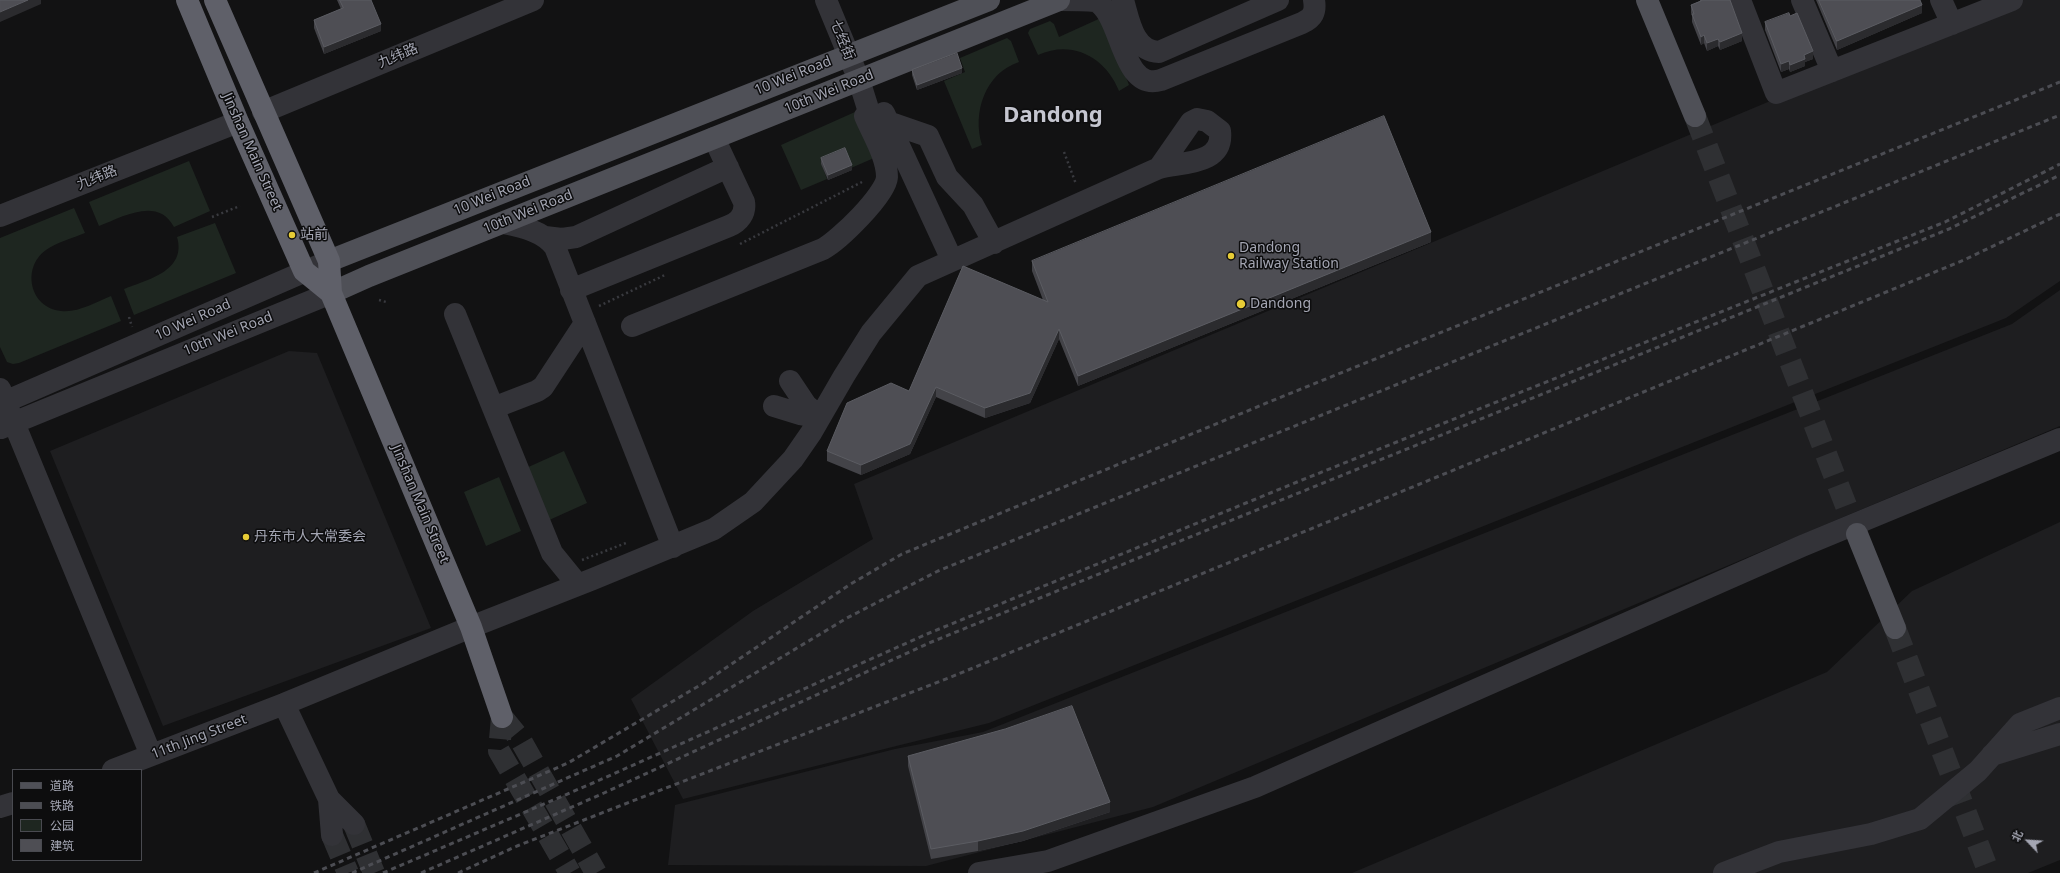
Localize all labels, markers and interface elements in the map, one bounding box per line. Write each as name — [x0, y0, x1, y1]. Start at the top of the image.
street label: 七经街 — [826, 17, 858, 63]
street label: 九纬路 — [375, 40, 421, 72]
street label: 10 Wei Road — [752, 53, 834, 99]
street label: 10th Wei Road — [782, 66, 876, 118]
street label: Jinshan Main Street — [218, 91, 286, 213]
district label: Dandong — [1003, 103, 1103, 129]
street label: 九纬路 — [74, 162, 120, 194]
street label: 10 Wei Road — [451, 173, 533, 219]
street label: 10th Wei Road — [481, 186, 575, 238]
place label: 站前 — [300, 227, 328, 243]
marker: 站前 — [287, 230, 297, 240]
place label: Dandong Railway Station — [1239, 240, 1339, 272]
marker: Dandong Railway Station — [1226, 251, 1236, 261]
street label: 10 Wei Road — [152, 296, 234, 344]
place label: Dandong — [1250, 296, 1311, 312]
marker: Dandong — [1235, 298, 1247, 310]
street label: 10th Wei Road — [181, 308, 275, 360]
street label: Jinshan Main Street — [387, 442, 453, 566]
place label: 丹东市人大常委会 — [254, 529, 366, 545]
marker: 丹东市人大常委会 — [241, 532, 251, 542]
street label: 11th Jing Street — [149, 711, 249, 763]
legend — [12, 769, 142, 861]
text: 道路 — [50, 777, 74, 794]
text: 铁路 — [50, 797, 74, 814]
text: 公园 — [50, 817, 74, 834]
north arrow — [2008, 821, 2048, 861]
text: 北 — [2008, 828, 2026, 844]
text: 建筑 — [50, 837, 74, 854]

